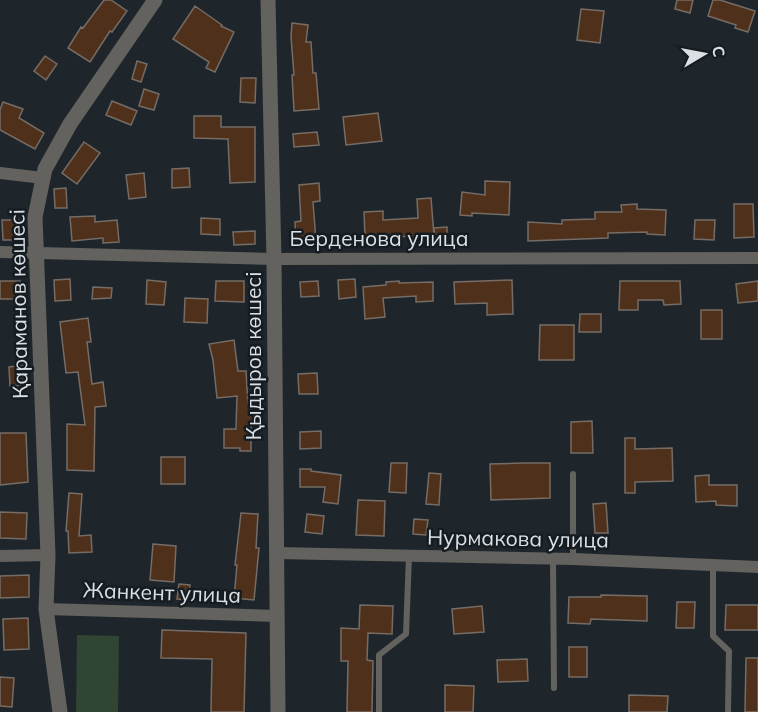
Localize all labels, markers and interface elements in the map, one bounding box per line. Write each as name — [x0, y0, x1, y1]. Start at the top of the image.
north arrow — [674, 24, 734, 84]
text: С — [708, 44, 730, 59]
street label: Қараманов көшесі — [3, 209, 33, 399]
street label: Берденова улица — [289, 225, 469, 251]
street label: Қыдыров көшесі — [240, 272, 266, 440]
street label: Нурмакова улица — [427, 523, 609, 553]
street label: Жанкент улица — [83, 576, 241, 608]

